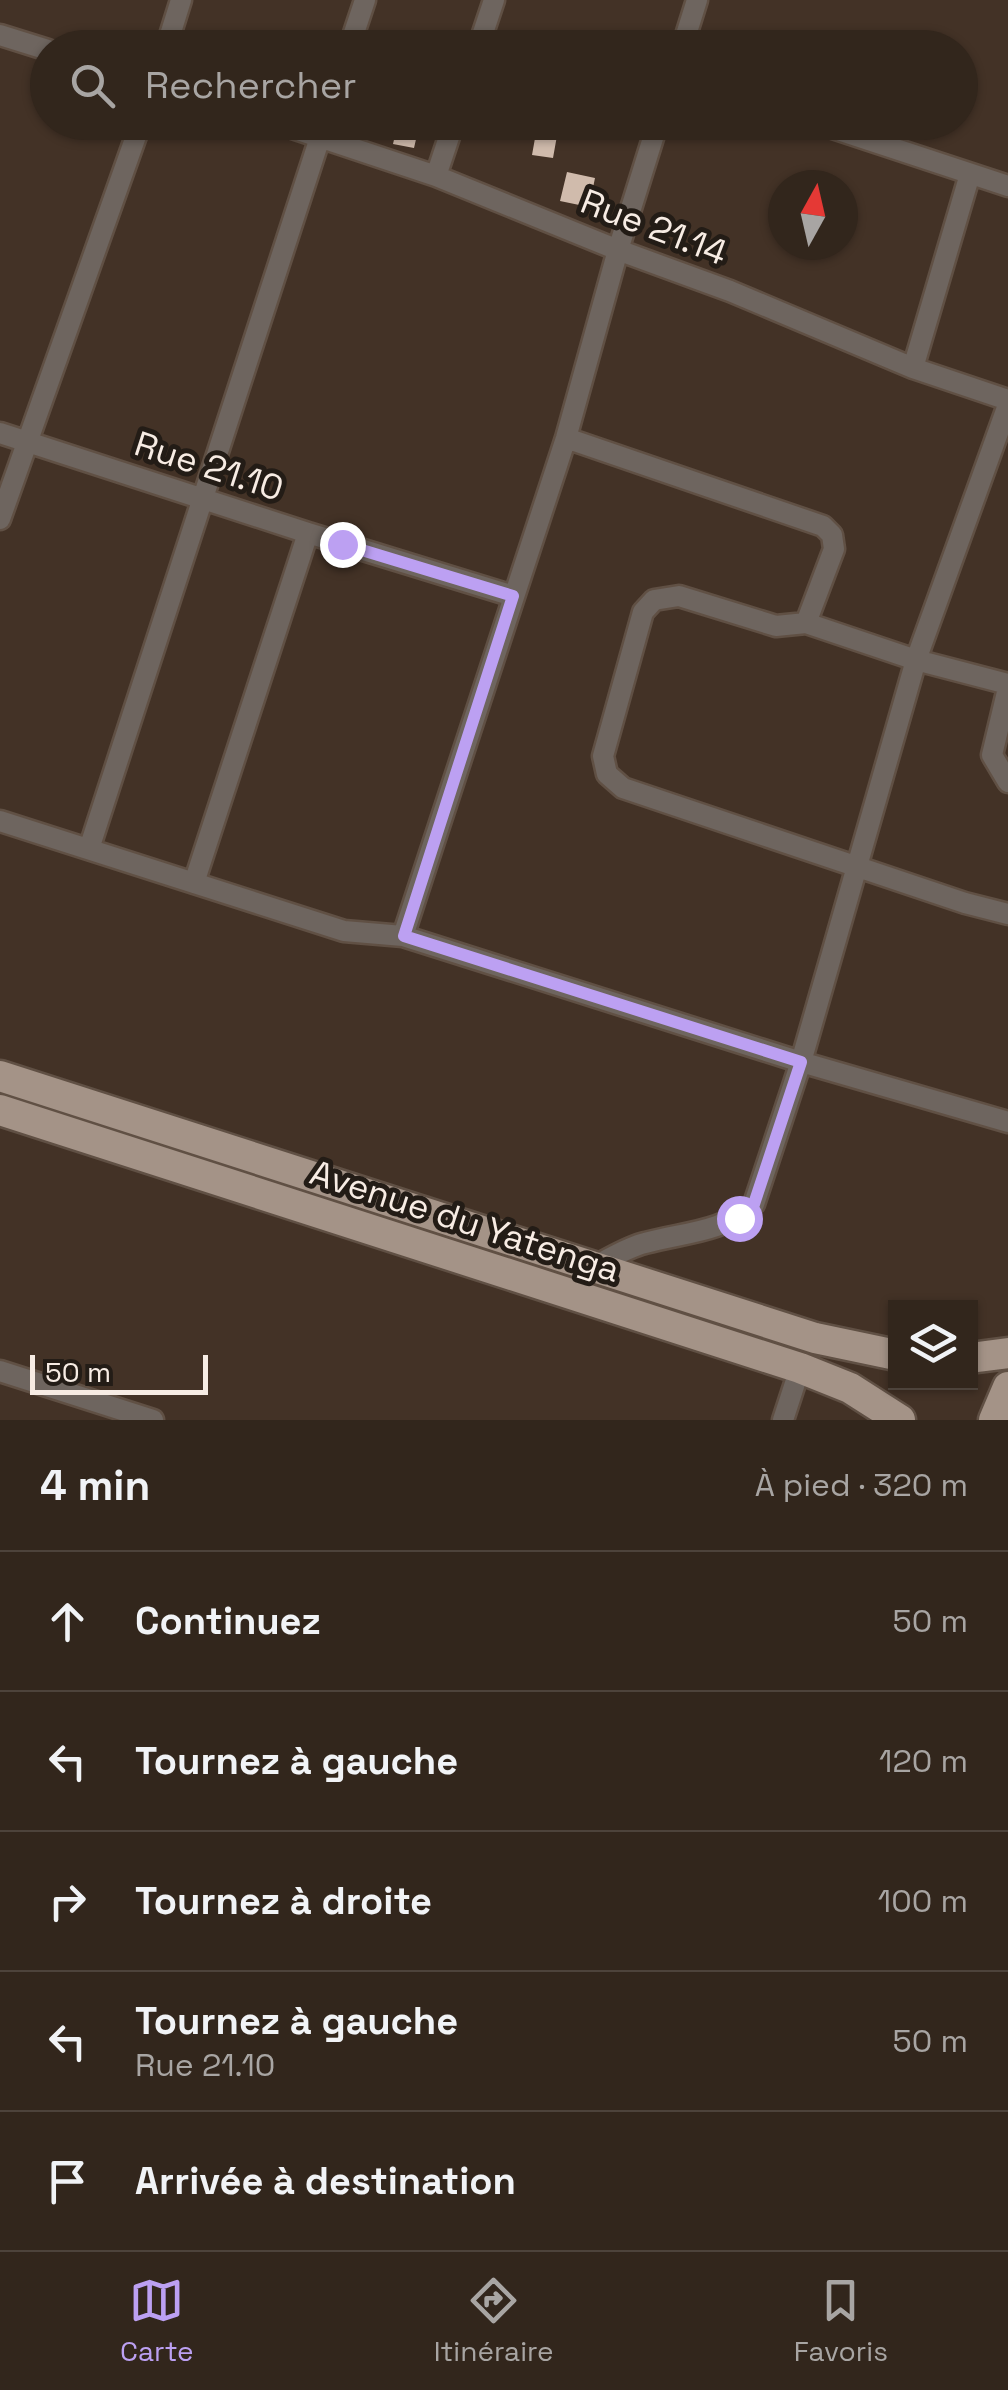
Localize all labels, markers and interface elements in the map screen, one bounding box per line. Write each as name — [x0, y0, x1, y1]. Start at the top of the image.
search box — [30, 30, 978, 140]
icon: search — [65, 58, 120, 113]
text: Rechercher — [145, 61, 356, 109]
north arrow — [768, 170, 858, 260]
street label: Rue 21.14 — [575, 179, 733, 275]
street label: Rue 21.10 — [129, 421, 289, 511]
route end — [320, 522, 366, 568]
street label: Avenue du Yatenga — [305, 1150, 625, 1292]
route start — [717, 1196, 763, 1242]
map controls — [888, 1300, 978, 1390]
button: layers — [888, 1300, 978, 1390]
scale bar — [30, 1350, 208, 1394]
text: 50 m — [45, 1354, 111, 1390]
text: 4 min — [40, 1459, 150, 1512]
text: À pied · 320 m — [755, 1465, 968, 1505]
icon: ahead — [40, 1594, 95, 1649]
text: Continuez — [135, 1597, 321, 1645]
text: 50 m — [893, 1601, 968, 1641]
icon: left — [40, 1734, 95, 1789]
text: Tournez à gauche — [135, 1737, 458, 1785]
text: 120 m — [879, 1741, 968, 1781]
icon: right — [40, 1874, 95, 1929]
text: Tournez à droite — [135, 1877, 432, 1925]
text: 100 m — [878, 1881, 968, 1921]
text: Tournez à gauche — [135, 1997, 458, 2045]
icon: left — [40, 2014, 95, 2069]
text: 50 m — [893, 2021, 968, 2061]
text: Rue 21.10 — [135, 2045, 275, 2085]
icon: arrive — [40, 2154, 95, 2209]
text: Arrivée à destination — [135, 2157, 516, 2205]
tab: Carte — [120, 2273, 194, 2369]
tab: Itinéraire — [434, 2273, 554, 2369]
tab: Favoris — [794, 2273, 888, 2369]

